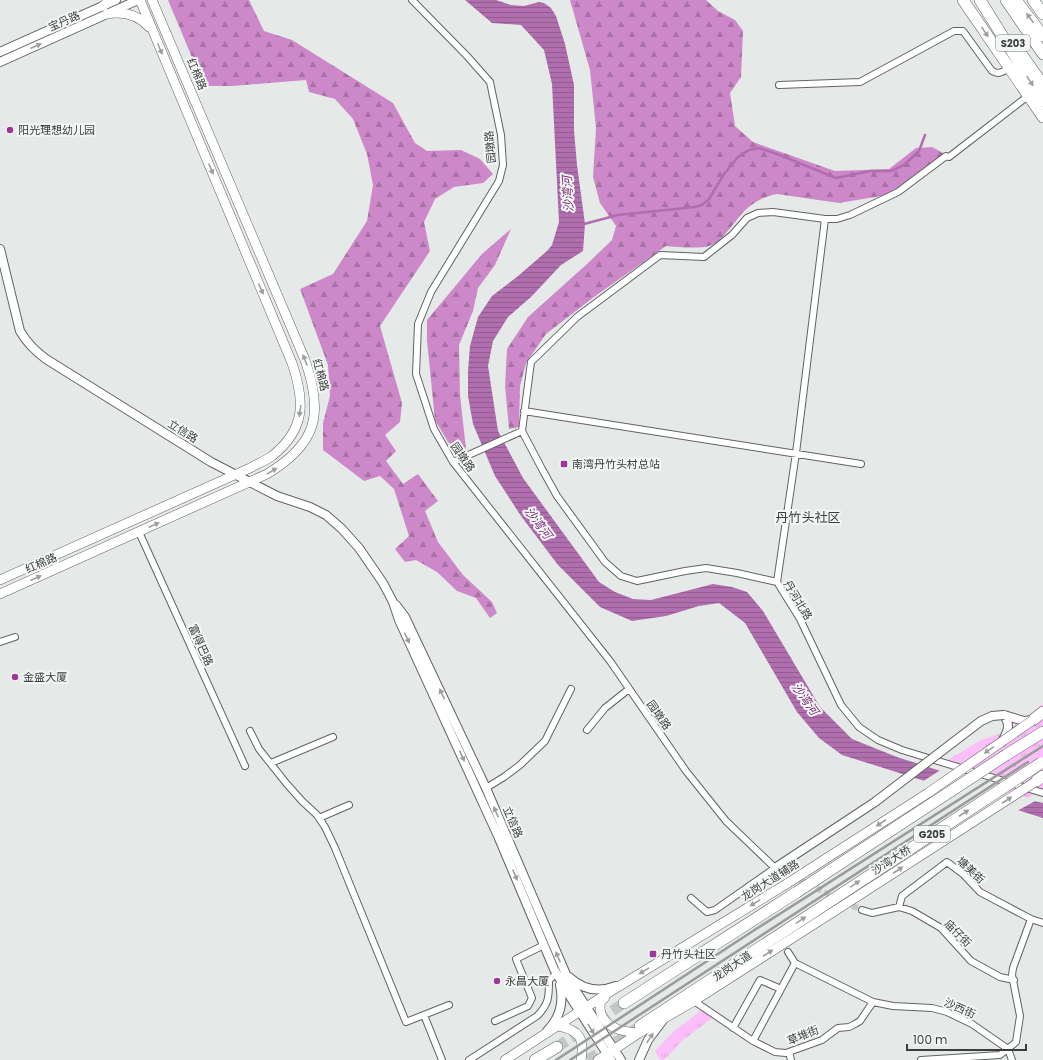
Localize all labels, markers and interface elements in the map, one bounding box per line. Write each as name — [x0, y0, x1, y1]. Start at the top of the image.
street label: 宝丹路 — [46, 7, 82, 35]
one-way arrow — [1025, 12, 1034, 23]
one-way arrow — [981, 27, 989, 38]
road number: S203 — [996, 35, 1030, 51]
one-way arrow — [30, 43, 41, 49]
one-way arrow — [158, 43, 164, 55]
street label: 红棉路 — [183, 56, 211, 92]
one-way arrow — [1026, 75, 1033, 87]
place label: 阳光理想幼儿园 — [18, 122, 95, 138]
marker: 阳光理想幼儿园 — [5, 125, 15, 135]
street label: 园墩路 — [481, 130, 499, 164]
one-way arrow — [208, 163, 214, 174]
water label: 沙湾河 — [558, 174, 577, 212]
one-way arrow — [258, 283, 264, 294]
one-way arrow — [301, 353, 307, 365]
street label: 红棉路 — [309, 357, 333, 393]
one-way arrow — [297, 405, 303, 417]
street label: 立信路 — [165, 415, 201, 447]
street label: 园墩路 — [447, 439, 479, 475]
place label: 南湾丹竹头村总站 — [572, 456, 660, 472]
marker: 南湾丹竹头村总站 — [559, 459, 569, 469]
one-way arrow — [267, 468, 278, 475]
water label: 沙湾河 — [521, 503, 557, 544]
district label: 丹竹头社区 — [775, 508, 841, 527]
one-way arrow — [149, 522, 160, 528]
street label: 红棉路 — [23, 549, 59, 577]
one-way arrow — [30, 575, 41, 581]
street label: 丹河北路 — [780, 577, 816, 623]
street label: 富得巴路 — [185, 622, 217, 668]
one-way arrow — [404, 633, 410, 644]
place label: 金盛大厦 — [23, 669, 67, 685]
marker: 金盛大厦 — [10, 672, 20, 682]
water label: 沙湾河 — [788, 679, 824, 720]
one-way arrow — [439, 688, 445, 699]
street label: 园墩路 — [643, 697, 675, 733]
one-way arrow — [984, 746, 995, 754]
one-way arrow — [459, 750, 465, 762]
one-way arrow — [1002, 796, 1013, 804]
street label: 立信路 — [499, 804, 527, 840]
one-way arrow — [493, 806, 499, 817]
one-way arrow — [959, 809, 969, 817]
one-way arrow — [876, 819, 887, 827]
road number: G205 — [914, 826, 950, 842]
street label: 沙湾大桥 — [868, 841, 914, 879]
street label: 塘美街 — [953, 853, 989, 887]
street label: 龙岗大道辅路 — [738, 856, 802, 904]
one-way arrow — [893, 866, 903, 874]
one-way arrow — [512, 869, 518, 880]
one-way arrow — [850, 880, 860, 888]
one-way arrow — [749, 900, 761, 907]
one-way arrow — [796, 916, 806, 924]
street label: 庙仔街 — [941, 916, 975, 950]
place label: 丹竹头社区 — [661, 946, 716, 962]
street label: 龙岗大道 — [709, 947, 755, 985]
marker: 丹竹头社区 — [648, 949, 658, 959]
one-way arrow — [762, 950, 774, 957]
one-way arrow — [555, 952, 561, 963]
one-way arrow — [638, 968, 650, 975]
place label: 永昌大厦 — [505, 973, 549, 989]
marker: 永昌大厦 — [492, 976, 502, 986]
street label: 沙西街 — [942, 994, 978, 1022]
street label: 草堆街 — [785, 1021, 821, 1049]
one-way arrow — [587, 1023, 594, 1035]
scale bar — [907, 1026, 1026, 1052]
text: 100 m — [913, 1031, 947, 1048]
one-way arrow — [646, 1033, 654, 1043]

